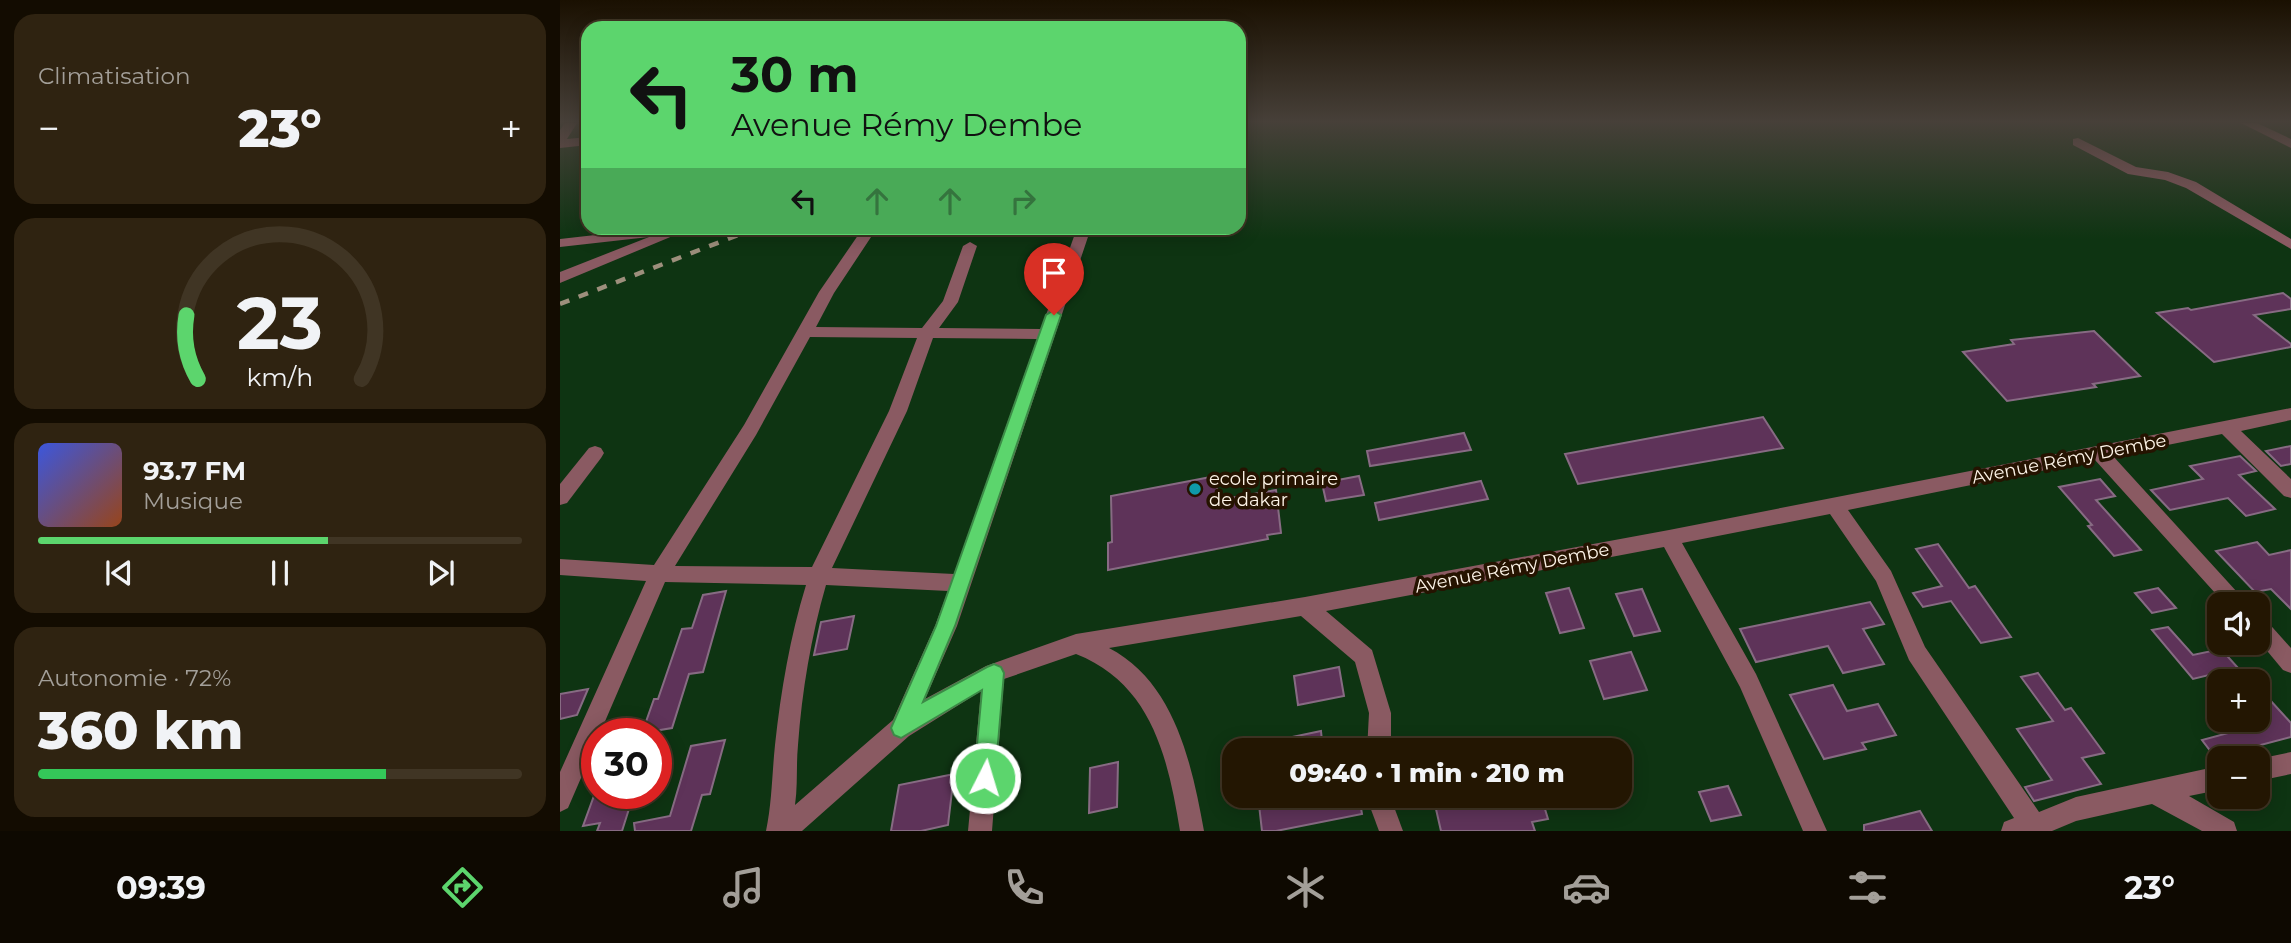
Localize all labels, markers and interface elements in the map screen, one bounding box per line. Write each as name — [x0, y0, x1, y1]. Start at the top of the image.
text: 30 m — [731, 45, 859, 104]
icon: left — [616, 49, 707, 140]
text: Climatisation — [38, 62, 190, 90]
text: 23° — [238, 97, 322, 160]
text: − — [38, 105, 60, 152]
text: + — [500, 105, 522, 152]
text: Avenue Rémy Dembe — [731, 105, 1082, 144]
icon: left — [785, 182, 823, 220]
icon: ahead — [858, 182, 896, 220]
icon: ahead — [931, 182, 969, 220]
icon: right — [1004, 182, 1042, 220]
pin — [1024, 243, 1084, 315]
icon: arrive — [1035, 254, 1073, 292]
text: 23 — [237, 280, 323, 368]
text: km/h — [247, 362, 313, 392]
street label: Avenue Rémy Dembe — [1970, 429, 2168, 489]
text: 93.7 FM — [143, 455, 246, 487]
place label: ecole primaire de dakar — [1209, 468, 1338, 511]
marker: ecole primaire de dakar — [1187, 481, 1203, 497]
text: Musique — [143, 487, 243, 515]
street label: Avenue Rémy Dembe — [1413, 538, 1611, 598]
icon: previous — [100, 554, 138, 592]
icon: pause — [261, 554, 299, 592]
icon: next — [422, 554, 460, 592]
map controls — [2207, 592, 2270, 809]
button: sound — [2207, 592, 2270, 655]
text: Autonomie · 72% — [38, 664, 231, 692]
button: + — [2207, 669, 2270, 732]
text: 360 km — [38, 699, 243, 762]
speed limit sign: 30 — [581, 718, 672, 809]
position arrow — [948, 741, 1022, 815]
button: − — [2207, 746, 2270, 809]
text: 09:40 · 1 min · 210 m — [1289, 757, 1565, 789]
icon: directions — [438, 863, 487, 912]
icon: music — [719, 863, 768, 912]
icon: phone — [1000, 863, 1049, 912]
icon: climate — [1281, 863, 1330, 912]
icon: car — [1562, 863, 1611, 912]
icon: filters — [1843, 863, 1892, 912]
text: 09:39 — [116, 868, 206, 907]
text: 23° — [2124, 868, 2175, 907]

